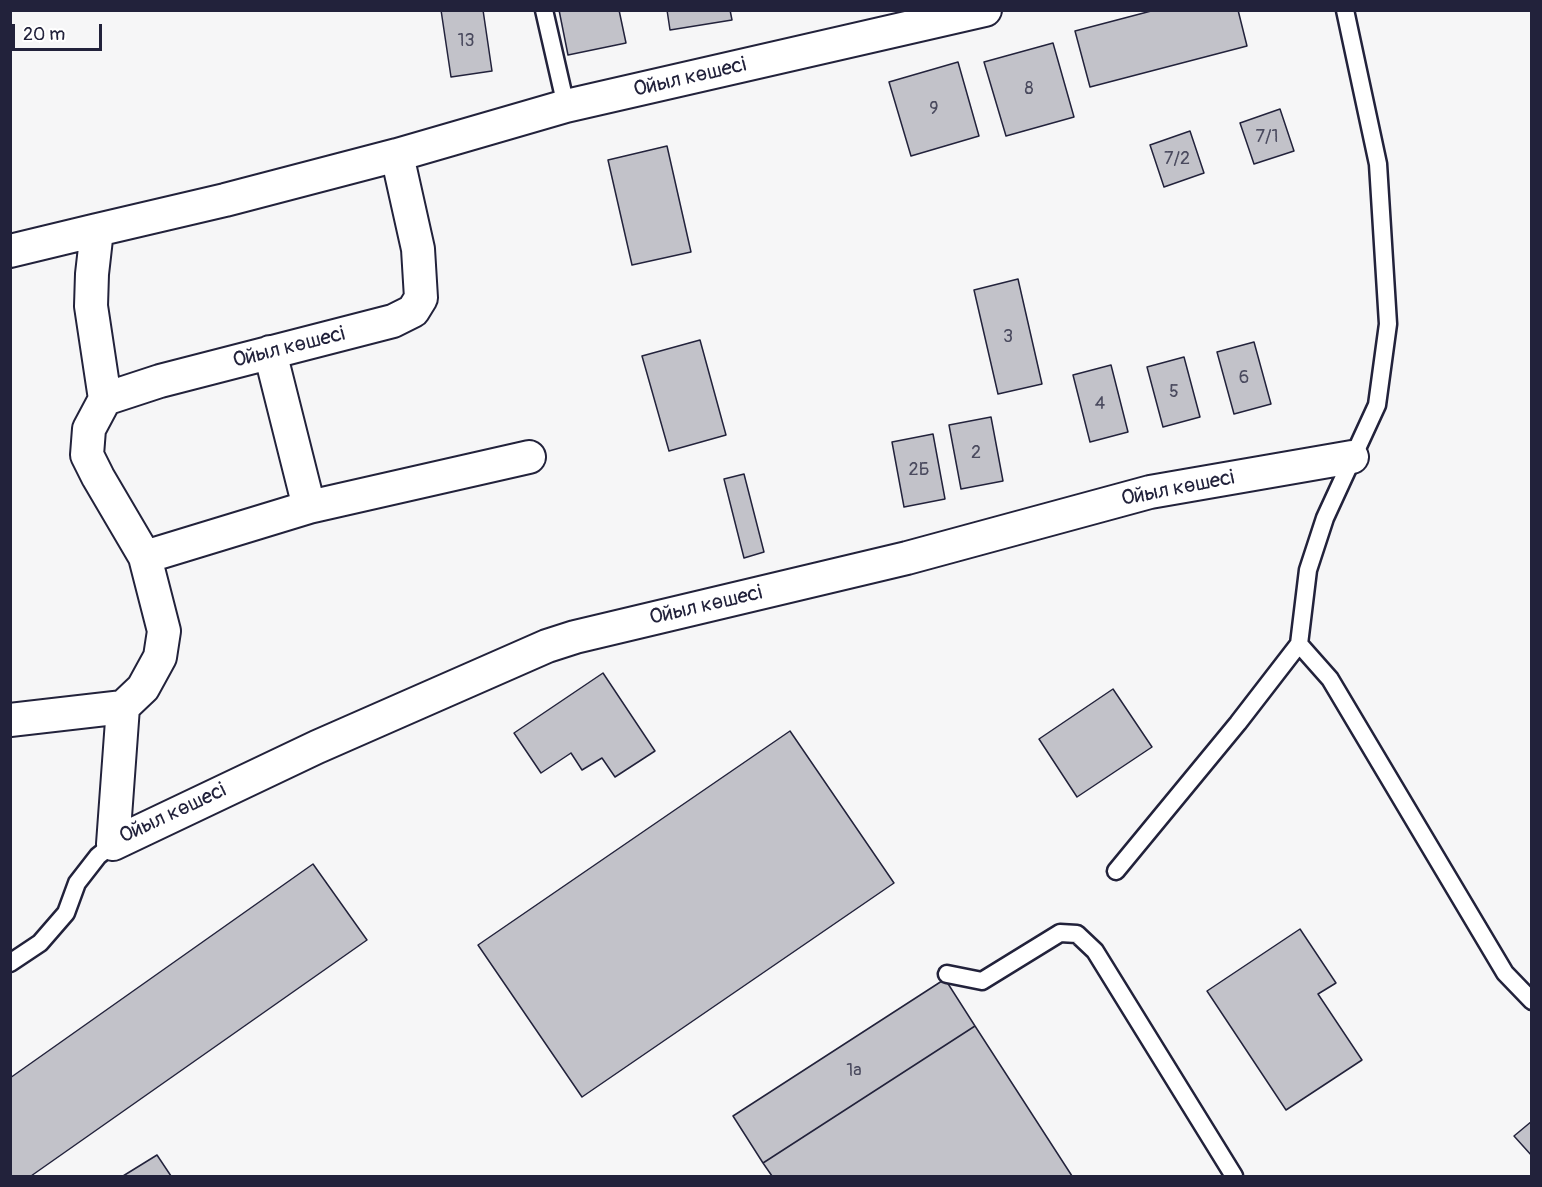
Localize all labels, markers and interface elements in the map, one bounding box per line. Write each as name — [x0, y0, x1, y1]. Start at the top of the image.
scale bar — [15, 12, 105, 50]
text: 20 m — [23, 23, 65, 46]
house number: 13 — [457, 30, 475, 52]
street label: Ойыл көшесі — [631, 53, 749, 103]
house number: 8 — [1024, 78, 1034, 100]
house number: 9 — [929, 98, 939, 120]
house number: 7/1 — [1255, 126, 1279, 148]
house number: 7/2 — [1164, 148, 1190, 170]
street label: Ойыл көшесі — [230, 322, 348, 374]
house number: 3 — [1003, 326, 1013, 348]
house number: 6 — [1239, 367, 1249, 389]
house number: 5 — [1169, 381, 1179, 403]
house number: 4 — [1095, 393, 1105, 415]
house number: 2 — [971, 442, 981, 464]
house number: 2Б — [909, 459, 929, 481]
street label: Ойыл көшесі — [1119, 466, 1237, 512]
street label: Ойыл көшесі — [647, 581, 765, 631]
street label: Ойыл көшесі — [116, 778, 230, 850]
house number: 1а — [846, 1060, 862, 1082]

